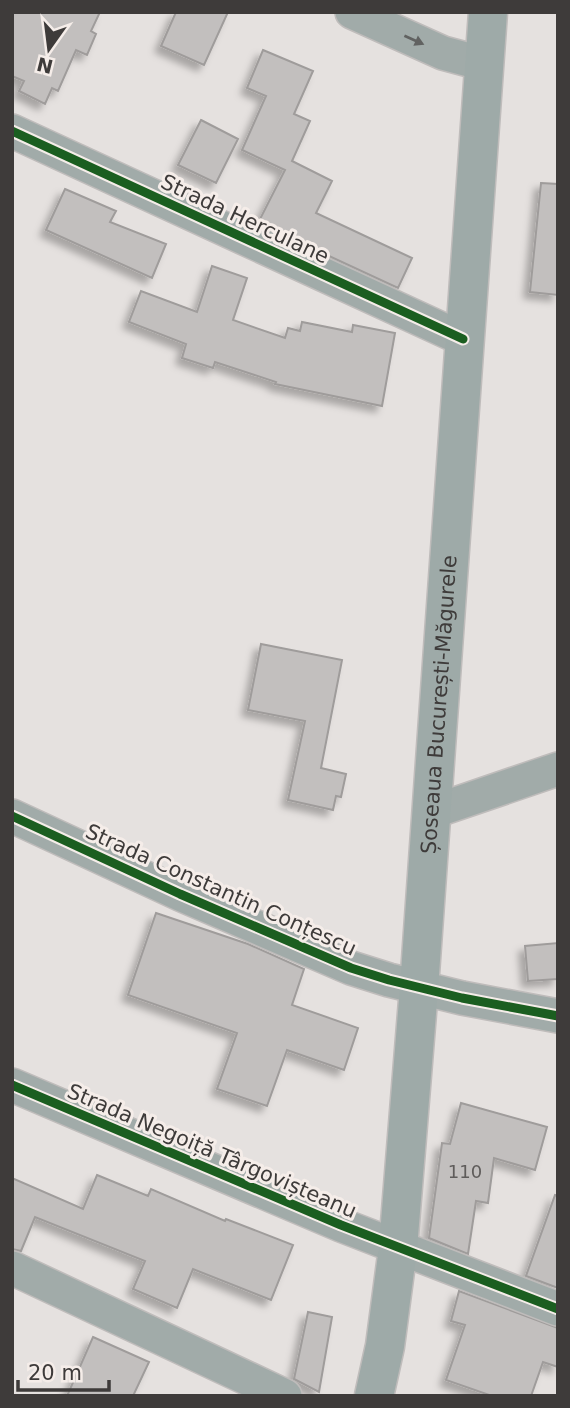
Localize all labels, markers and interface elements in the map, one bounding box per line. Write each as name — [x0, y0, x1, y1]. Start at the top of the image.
north arrow — [14, 14, 84, 84]
one-way arrow — [404, 34, 424, 46]
text: N — [35, 53, 55, 78]
street label: Strada Herculane — [157, 170, 333, 268]
street label: Șoseaua București-Măgurele — [416, 554, 462, 855]
street label: Strada Constantin Conțescu — [82, 819, 360, 961]
street label: Strada Negoiță Târgovișteanu — [64, 1079, 360, 1223]
house number: 110 — [448, 1161, 482, 1182]
scale bar — [18, 1348, 108, 1392]
text: 20 m — [28, 1361, 82, 1385]

